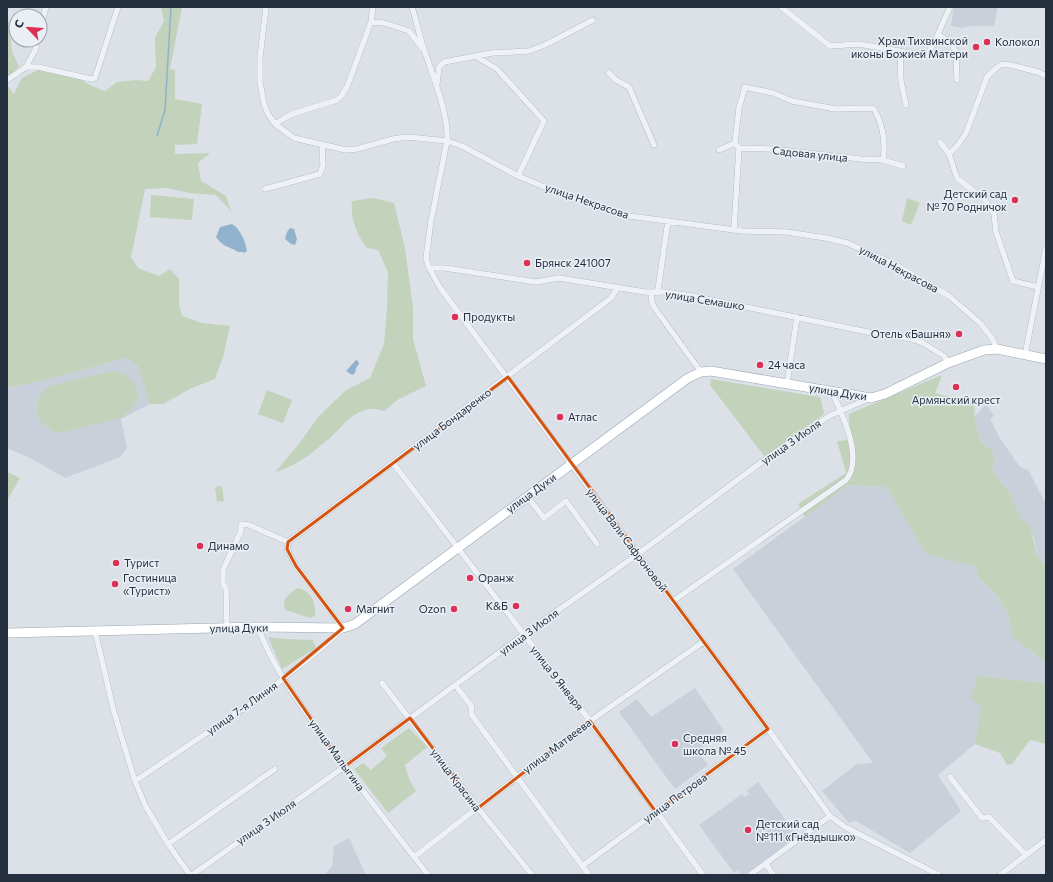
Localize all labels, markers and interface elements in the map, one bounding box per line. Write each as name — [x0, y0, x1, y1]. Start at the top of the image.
north arrow — [8, 8, 48, 48]
text: С — [11, 17, 26, 30]
place label: Храм Тихвинской иконы Божией Матери — [851, 34, 968, 60]
place label: Колокол — [995, 35, 1040, 48]
marker: Колокол — [982, 37, 992, 47]
marker: Храм Тихвинской иконы Божией Матери — [971, 42, 981, 52]
street label: Садовая улица — [772, 143, 848, 164]
street label: улица Некрасова — [544, 180, 631, 221]
place label: Детский сад № 70 Родничок — [926, 187, 1008, 213]
marker: Детский сад № 70 Родничок — [1010, 195, 1020, 205]
street label: улица Некрасова — [857, 242, 941, 295]
place label: Брянск 241007 — [535, 256, 611, 269]
marker: Брянск 241007 — [522, 258, 532, 268]
street label: улица Семашко — [664, 287, 746, 312]
place label: Продукты — [463, 310, 515, 323]
marker: Продукты — [450, 312, 460, 322]
place label: Отель «Башня» — [871, 327, 951, 340]
marker: Отель «Башня» — [954, 329, 964, 339]
place label: 24 часа — [768, 358, 805, 371]
marker: 24 часа — [755, 360, 765, 370]
street label: улица Дуки — [808, 380, 868, 403]
marker: Армянский крест — [951, 382, 961, 392]
street label: улица Бондаренко — [410, 385, 494, 452]
place label: Армянский крест — [912, 393, 1000, 406]
place label: Атлас — [568, 410, 597, 423]
marker: Атлас — [555, 412, 565, 422]
street label: улица 3 Июля — [758, 416, 823, 467]
street label: улица Дуки — [503, 470, 558, 515]
street label: улица Вали Сафроновой — [584, 485, 671, 594]
place label: Динамо — [208, 539, 250, 552]
marker: Динамо — [195, 541, 205, 551]
place label: Турист — [124, 556, 159, 569]
marker: Турист — [111, 558, 121, 568]
place label: Гостиница «Турист» — [123, 571, 177, 597]
place label: Оранж — [478, 571, 514, 584]
marker: Оранж — [465, 573, 475, 583]
marker: Гостиница «Турист» — [110, 579, 120, 589]
place label: К&Б — [486, 599, 508, 612]
marker: К&Б — [511, 601, 521, 611]
place label: Магнит — [356, 602, 395, 615]
place label: Ozon — [419, 602, 446, 615]
marker: Магнит — [343, 604, 353, 614]
marker: Ozon — [449, 604, 459, 614]
street label: улица 3 Июля — [497, 606, 561, 657]
street label: улица Дуки — [210, 620, 268, 635]
street label: улица 9 Января — [528, 643, 587, 713]
street label: улица 7-я Линия — [204, 678, 280, 737]
street label: улица Малыгина — [307, 716, 368, 793]
street label: улица Матвеева — [520, 716, 594, 776]
place label: Средняя школа № 45 — [683, 731, 746, 757]
marker: Средняя школа № 45 — [670, 739, 680, 749]
street label: улица Красина — [429, 746, 484, 814]
street label: улица Петрова — [640, 770, 709, 825]
street label: улица 3 Июля — [233, 796, 298, 847]
place label: Детский сад №111 «Гнёздышко» — [756, 817, 856, 843]
marker: Детский сад №111 «Гнёздышко» — [743, 825, 753, 835]

